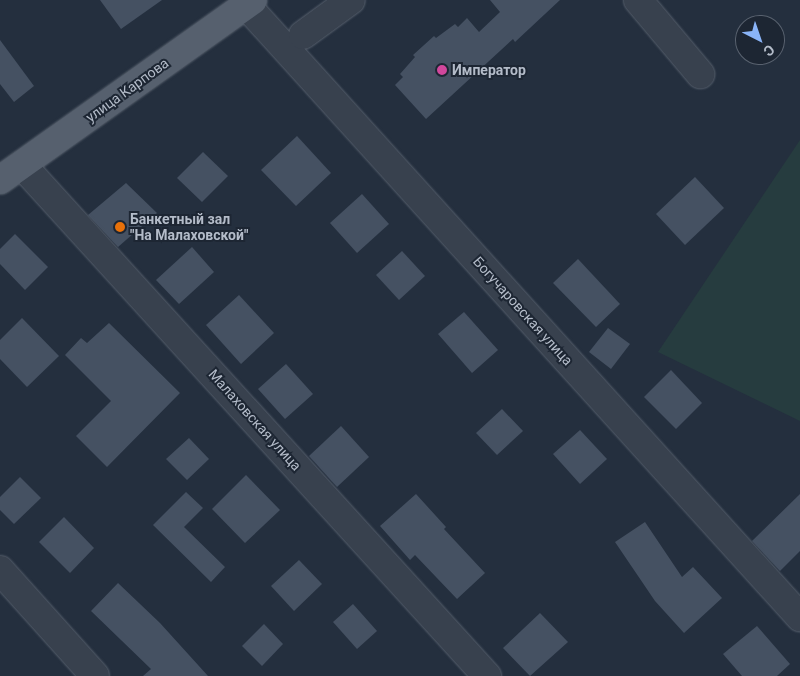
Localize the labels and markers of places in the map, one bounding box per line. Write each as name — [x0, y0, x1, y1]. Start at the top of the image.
place label: Император — [452, 62, 526, 78]
marker: Император — [436, 64, 448, 76]
place label: Банкетный зал "На Малаховской" — [130, 211, 248, 243]
marker: Банкетный зал "На Малаховской" — [114, 221, 126, 233]

